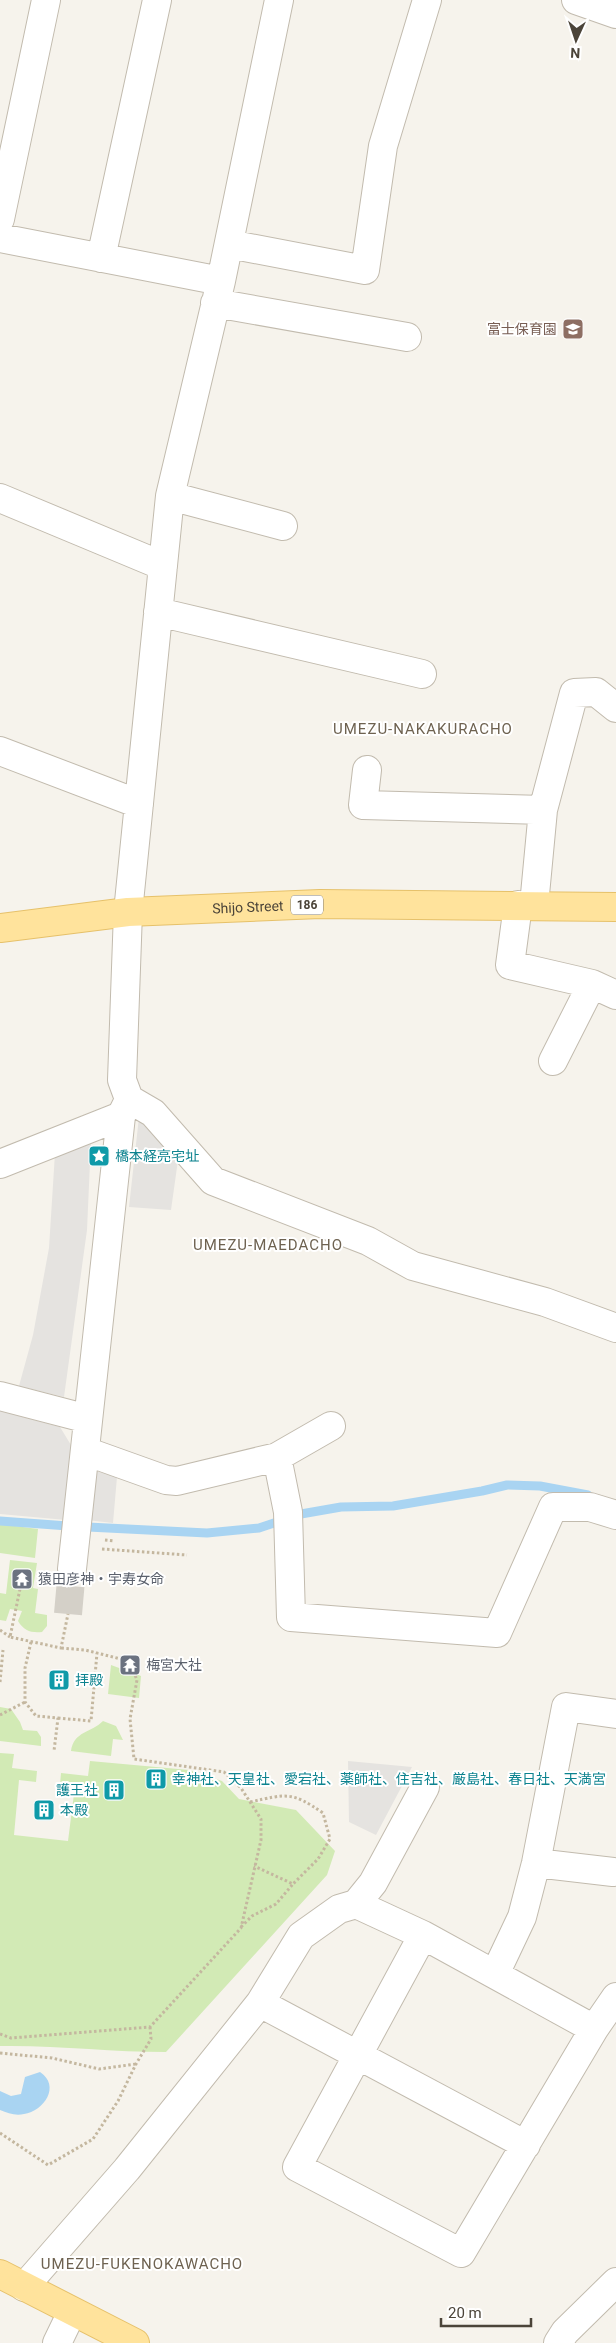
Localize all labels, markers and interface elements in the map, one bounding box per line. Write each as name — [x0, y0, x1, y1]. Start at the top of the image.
north arrow — [551, 15, 601, 65]
text: N — [570, 45, 581, 61]
school or university icon: 富士保育園 — [561, 317, 585, 341]
place label: 富士保育園 — [487, 321, 557, 337]
district label: UMEZU-NAKAKURACHO — [333, 720, 513, 738]
road number: 186 — [291, 896, 323, 914]
street label: Shijo Street — [212, 898, 284, 916]
place icon: 橋本経亮宅址 — [87, 1144, 111, 1168]
place label: 橋本経亮宅址 — [115, 1148, 199, 1164]
district label: UMEZU-MAEDACHO — [193, 1236, 343, 1254]
temple icon: 猿田彦神・宇寿女命 — [10, 1567, 34, 1591]
place label: 猿田彦神・宇寿女命 — [38, 1571, 164, 1587]
temple icon: 梅宮大社 — [118, 1653, 142, 1677]
place label: 梅宮大社 — [146, 1657, 202, 1673]
building icon: 拝殿 — [47, 1668, 71, 1692]
place label: 拝殿 — [75, 1672, 103, 1688]
building icon: 幸神社、天皇社、愛宕社、薬師社、住吉社、厳島社、春日社、天満宮 — [144, 1767, 168, 1791]
place label: 幸神社、天皇社、愛宕社、薬師社、住吉社、厳島社、春日社、天満宮 — [172, 1771, 606, 1787]
building icon: 護王社 — [102, 1778, 126, 1802]
place label: 護王社 — [56, 1782, 98, 1798]
building icon: 本殿 — [32, 1798, 56, 1822]
place label: 本殿 — [60, 1802, 88, 1818]
district label: UMEZU-FUKENOKAWACHO — [41, 2255, 243, 2273]
scale bar — [441, 2296, 531, 2328]
text: 20 m — [448, 2304, 482, 2322]

